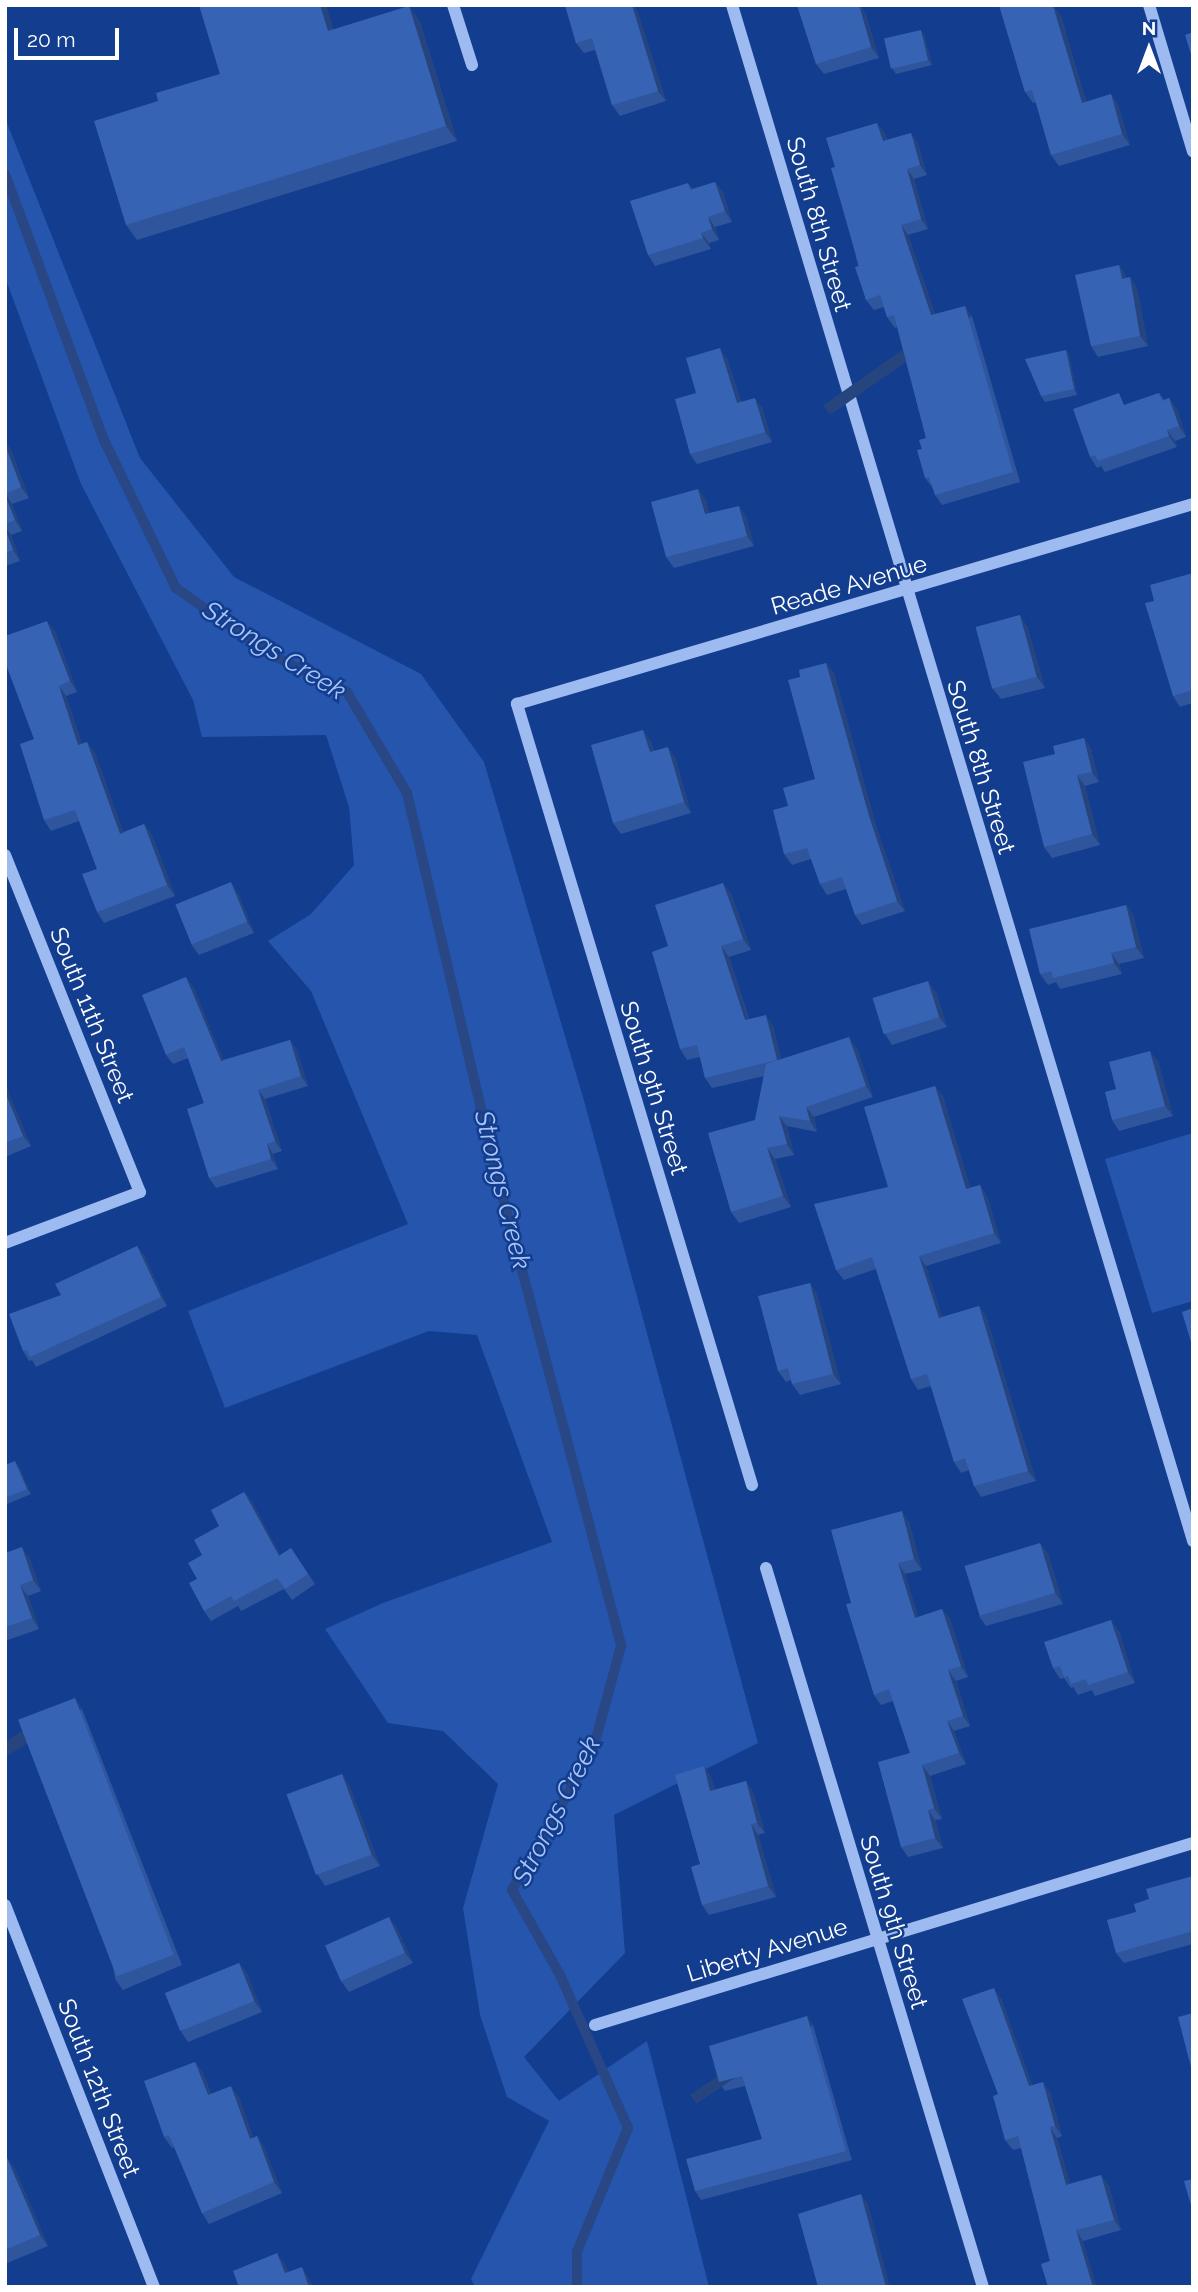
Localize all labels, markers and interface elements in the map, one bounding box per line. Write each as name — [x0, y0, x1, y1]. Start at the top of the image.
scale bar — [18, 14, 122, 58]
north arrow — [1114, 14, 1184, 84]
text: N — [1142, 17, 1156, 39]
text: 20 m — [27, 27, 75, 52]
street label: South 8th Street — [780, 133, 858, 315]
street label: Reade Avenue — [767, 549, 931, 621]
water label: Strongs Creek — [197, 595, 351, 707]
street label: South 8th Street — [941, 677, 1021, 857]
street label: South 11th Street — [44, 923, 140, 1107]
street label: South 9th Street — [614, 998, 694, 1178]
water label: Strongs Creek — [467, 1107, 537, 1273]
water label: Strongs Creek — [506, 1731, 608, 1891]
street label: South 9th Street — [854, 1832, 934, 2012]
street label: Liberty Avenue — [682, 1912, 852, 1988]
street label: South 12th Street — [52, 1995, 146, 2181]

